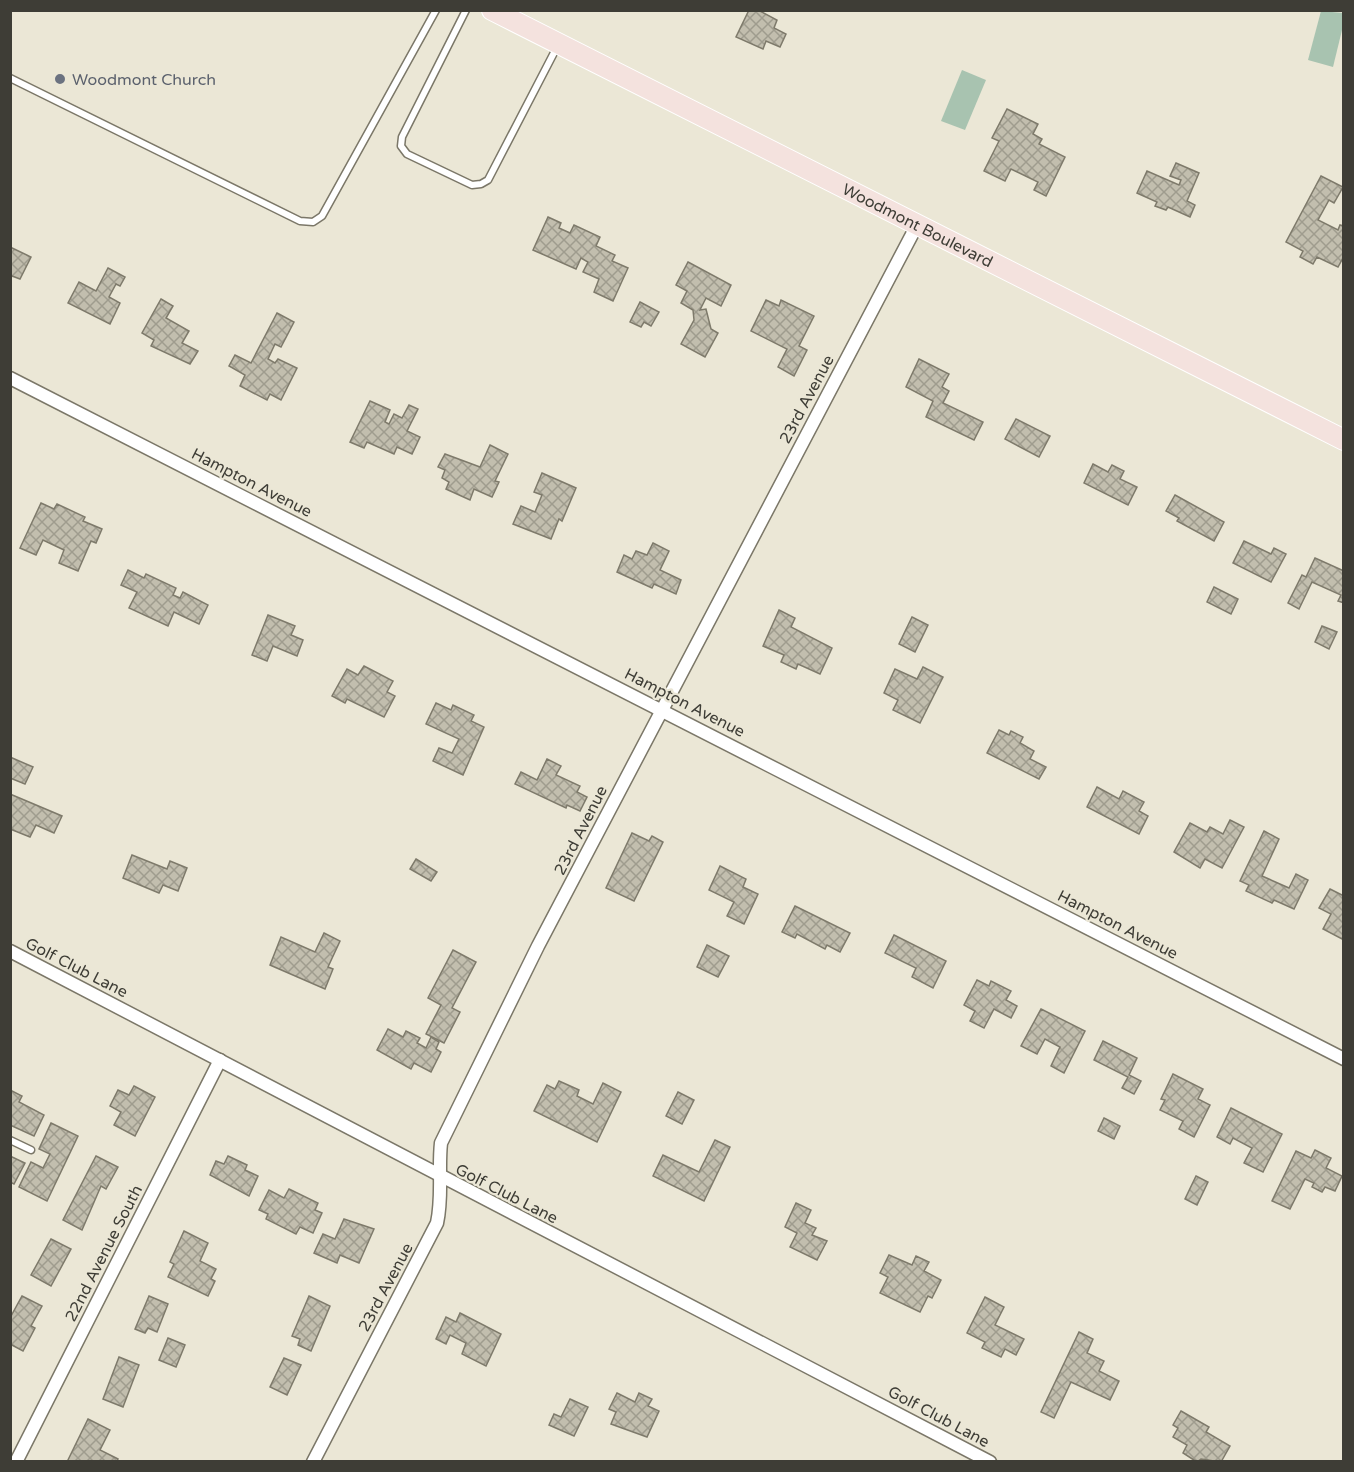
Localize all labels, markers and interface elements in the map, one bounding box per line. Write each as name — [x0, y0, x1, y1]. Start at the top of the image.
place label: Woodmont Church — [72, 70, 216, 90]
marker: Woodmont Church — [53, 72, 67, 86]
street label: Woodmont Boulevard — [839, 179, 996, 272]
street label: 23rd Avenue — [775, 352, 839, 447]
street label: Hampton Avenue — [188, 444, 315, 522]
street label: Hampton Avenue — [621, 664, 748, 742]
street label: 23rd Avenue — [550, 782, 612, 878]
street label: Hampton Avenue — [1054, 886, 1181, 964]
street label: Golf Club Lane — [22, 934, 131, 1002]
street label: Golf Club Lane — [452, 1160, 561, 1228]
street label: 22nd Avenue South — [61, 1182, 147, 1325]
street label: 23rd Avenue — [354, 1240, 418, 1335]
street label: Golf Club Lane — [884, 1382, 993, 1452]

